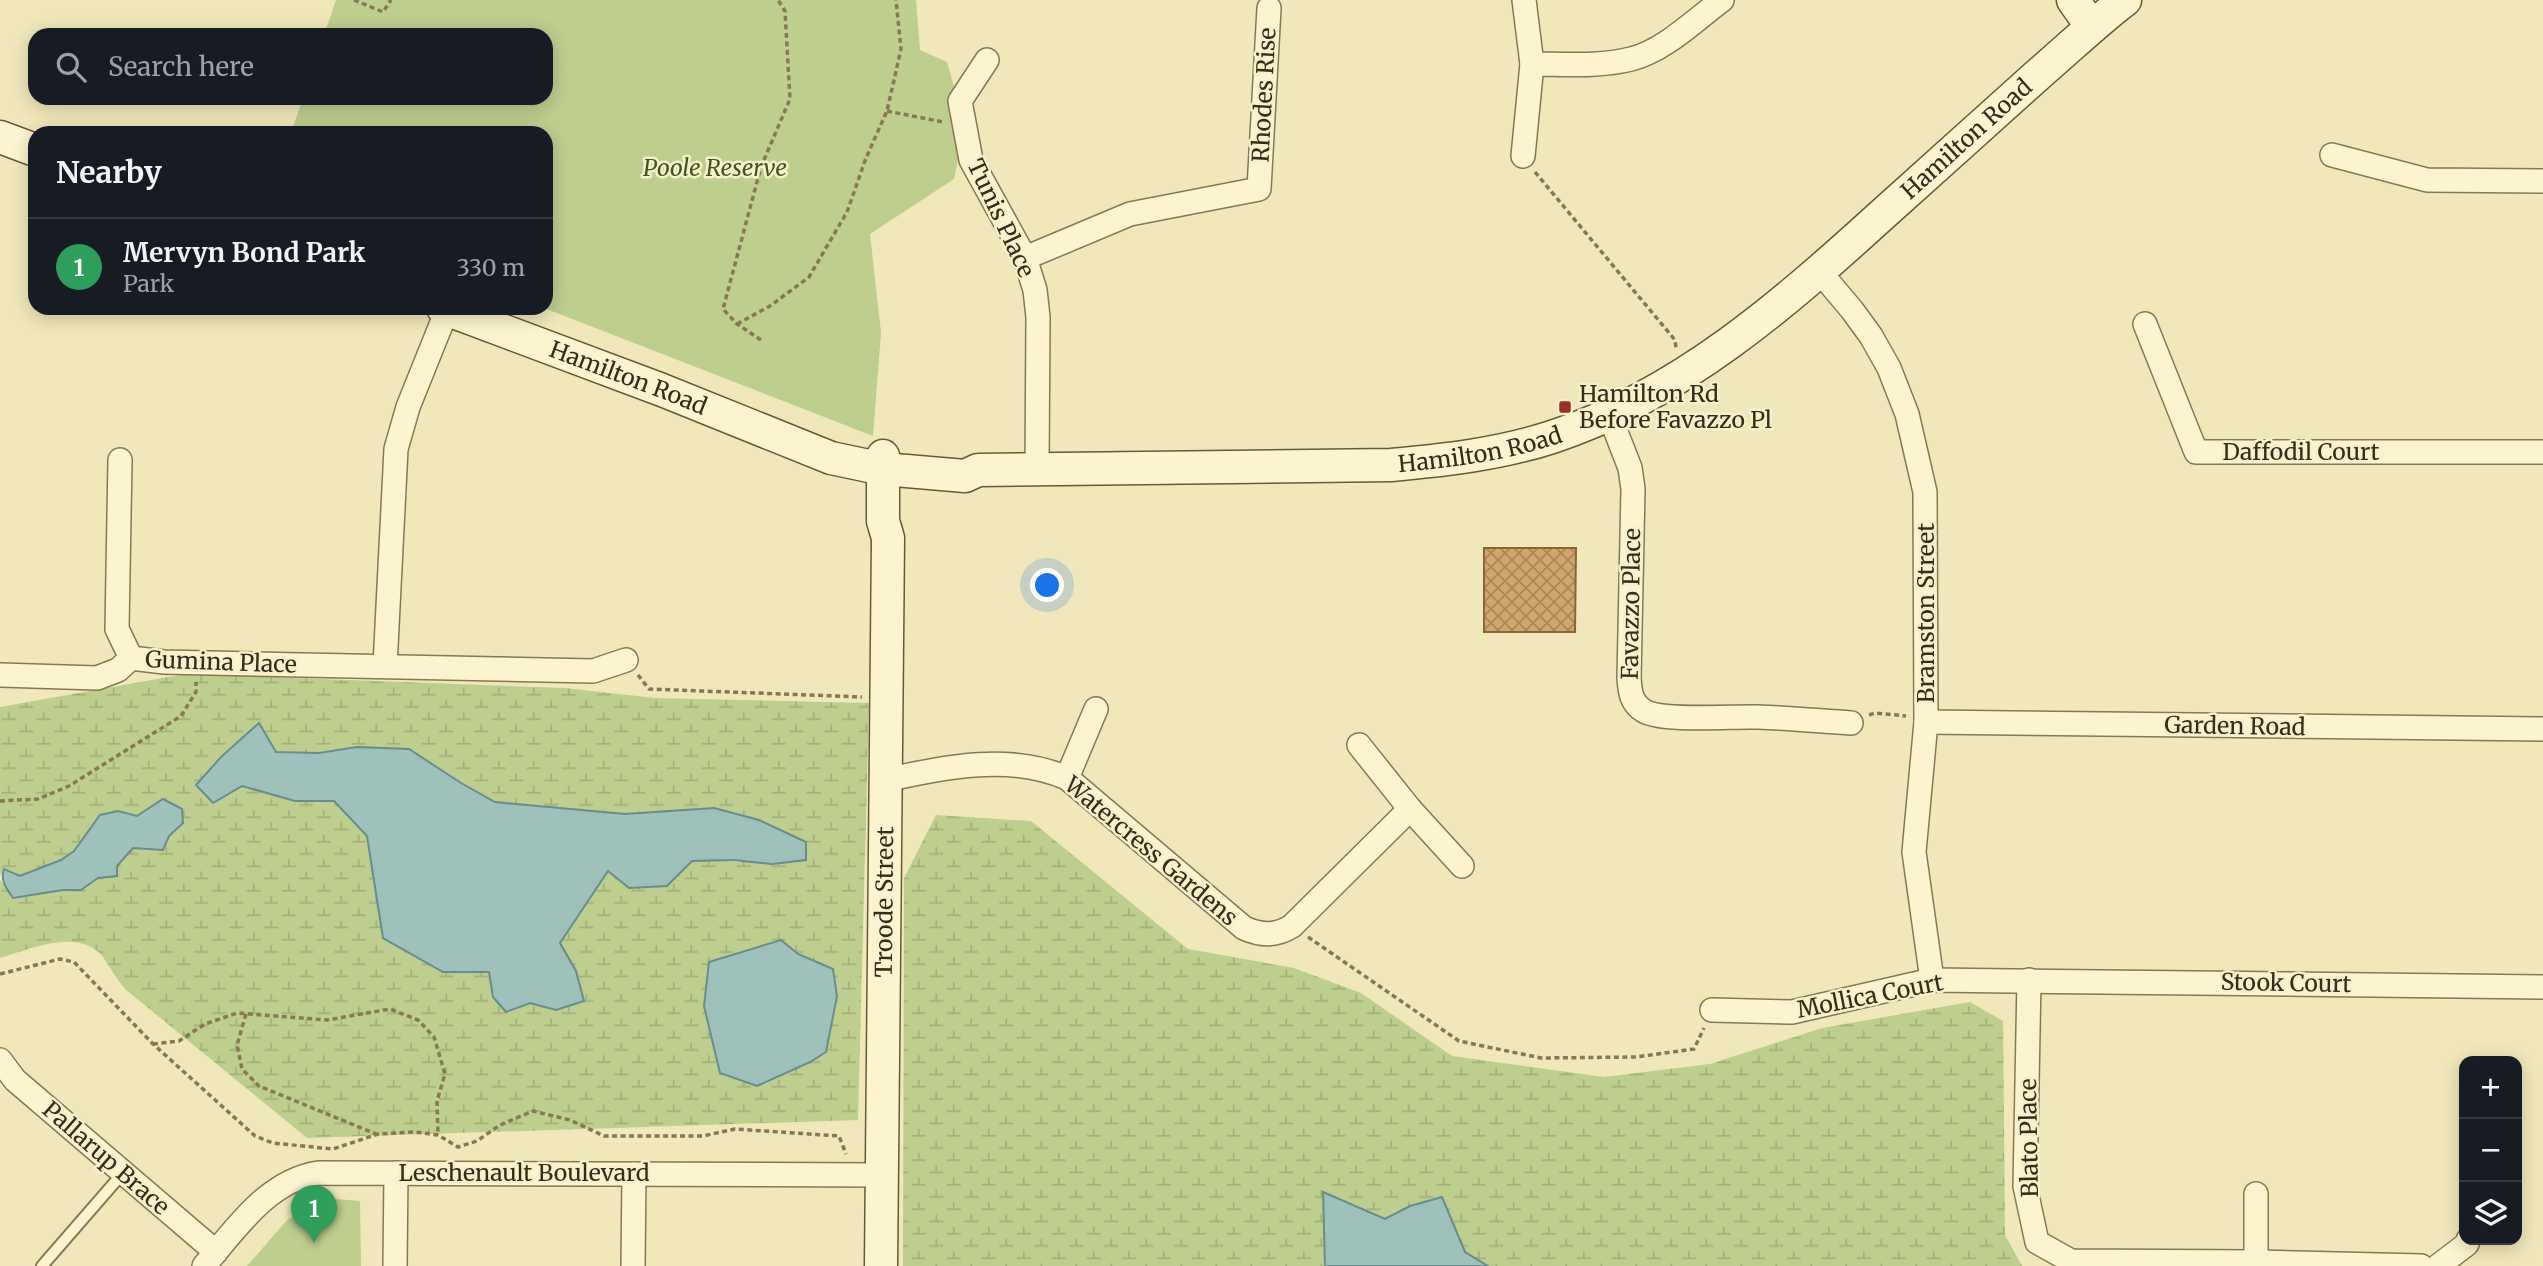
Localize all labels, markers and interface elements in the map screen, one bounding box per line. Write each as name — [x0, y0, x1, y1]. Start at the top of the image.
street label: Rhodes Rise — [1245, 27, 1282, 163]
search box — [28, 28, 553, 105]
icon: search — [52, 48, 90, 86]
text: Search here — [108, 50, 254, 83]
street label: Hamilton Road — [1895, 72, 2038, 205]
text: Nearby — [56, 153, 162, 191]
park label: Poole Reserve — [643, 153, 787, 182]
street label: Tunis Place — [961, 154, 1041, 282]
text: Mervyn Bond Park — [123, 236, 365, 269]
text: 1 — [74, 253, 84, 282]
text: 330 m — [457, 253, 525, 282]
text: Park — [123, 269, 174, 298]
street label: Hamilton Road — [546, 334, 712, 421]
place label: Hamilton Rd Before Favazzo Pl — [1579, 379, 1772, 434]
marker: Hamilton Rd Before Favazzo Pl — [1557, 399, 1573, 415]
street label: Hamilton Road — [1397, 420, 1566, 478]
street label: Daffodil Court — [2223, 437, 2379, 466]
street label: Bramston Street — [1911, 523, 1940, 703]
street label: Favazzo Place — [1615, 528, 1646, 680]
your location — [1030, 568, 1064, 602]
street label: Gumina Place — [145, 644, 297, 679]
street label: Garden Road — [2164, 710, 2306, 741]
street label: Watercress Gardens — [1058, 769, 1244, 932]
street label: Troode Street — [869, 826, 899, 978]
street label: Mollica Court — [1794, 967, 1946, 1024]
street label: Stook Court — [2220, 967, 2352, 998]
map controls — [2459, 1056, 2522, 1245]
button: + — [2459, 1056, 2522, 1119]
street label: Blato Place — [2013, 1078, 2044, 1198]
street label: Pallarup Brace — [37, 1095, 176, 1221]
button: − — [2459, 1119, 2522, 1182]
street label: Leschenault Boulevard — [398, 1158, 650, 1187]
button: layers — [2459, 1182, 2522, 1245]
pin: 1 — [291, 1185, 337, 1243]

